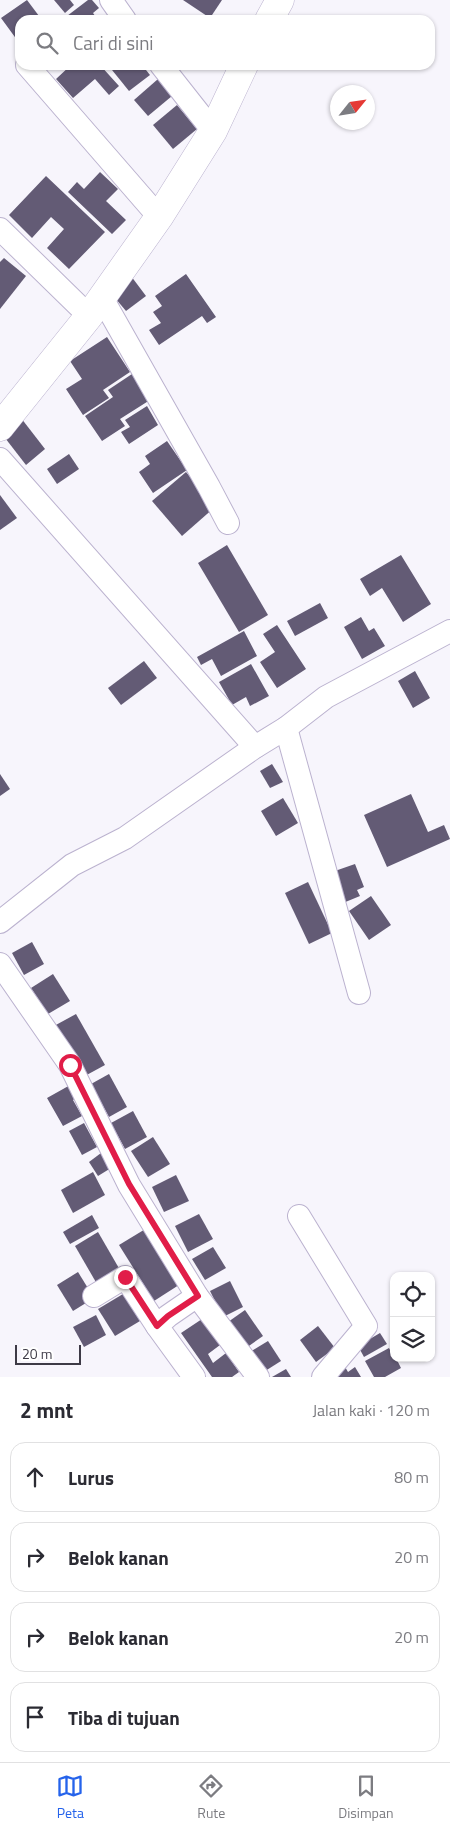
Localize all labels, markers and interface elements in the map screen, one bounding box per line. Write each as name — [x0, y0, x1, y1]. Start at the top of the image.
search box — [15, 15, 435, 70]
text: Cari di sini — [73, 28, 154, 57]
icon: search — [33, 29, 61, 57]
north arrow — [330, 85, 375, 130]
route start — [59, 1054, 82, 1077]
route end — [114, 1266, 137, 1289]
map controls — [390, 1272, 435, 1362]
button: locate — [390, 1272, 435, 1317]
button: layers — [390, 1317, 435, 1362]
scale bar — [15, 1342, 81, 1365]
text: 20 m — [22, 1343, 52, 1364]
text: 2 mnt — [20, 1394, 73, 1426]
text: Jalan kaki · 120 m — [312, 1398, 430, 1422]
icon: ahead — [21, 1463, 49, 1491]
text: Lurus — [68, 1463, 114, 1492]
text: 80 m — [394, 1465, 429, 1489]
icon: right — [21, 1543, 49, 1571]
text: Belok kanan — [68, 1543, 169, 1572]
text: 20 m — [394, 1545, 429, 1569]
icon: right — [21, 1623, 49, 1651]
text: Belok kanan — [68, 1623, 169, 1652]
text: 20 m — [394, 1625, 429, 1649]
icon: arrive — [21, 1703, 49, 1731]
text: Tiba di tujuan — [68, 1703, 180, 1732]
tab: Peta — [56, 1772, 84, 1823]
tab: Rute — [197, 1772, 225, 1823]
tab: Disimpan — [338, 1772, 394, 1823]

